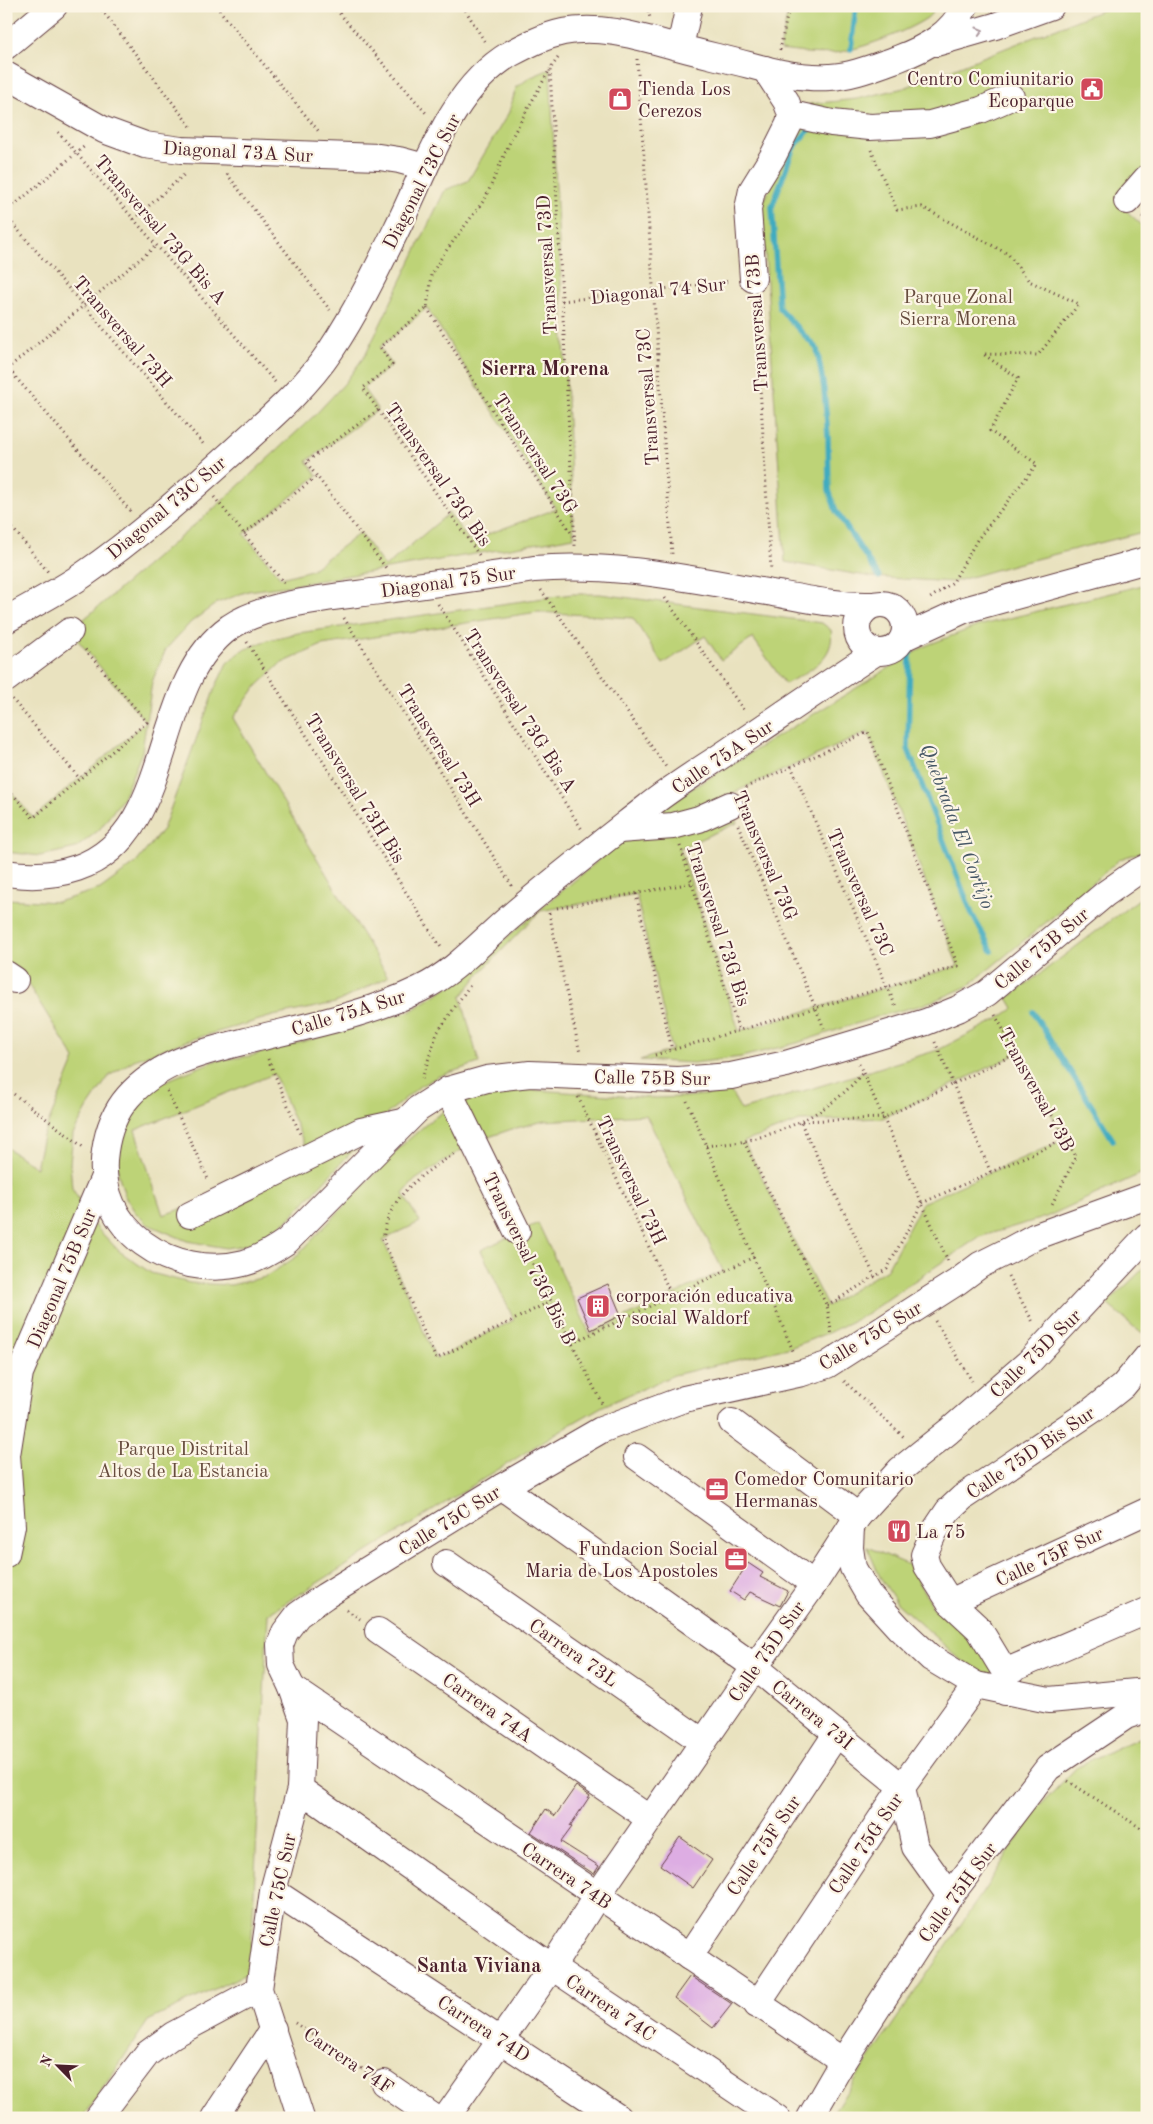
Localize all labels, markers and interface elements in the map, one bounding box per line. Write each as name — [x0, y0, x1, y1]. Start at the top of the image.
one-way arrow — [975, 26, 983, 36]
place label: Centro Comiunitario Ecoparque — [907, 71, 1074, 112]
public building icon: Centro Comiunitario Ecoparque — [1079, 76, 1105, 102]
place label: Tienda Los Cerezos — [638, 81, 731, 122]
shop icon: Tienda Los Cerezos — [607, 86, 633, 112]
street label: Diagonal 73C Sur — [381, 111, 466, 253]
street label: Diagonal 73A Sur — [162, 140, 314, 167]
street label: Transversal 73G Bis A — [89, 153, 229, 309]
street label: Transversal 73D — [535, 195, 562, 335]
street label: Transversal 73B — [744, 253, 773, 392]
street label: Transversal 73H — [68, 274, 174, 392]
street label: Diagonal 74 Sur — [590, 276, 727, 309]
park label: Parque Zonal Sierra Morena — [899, 289, 1017, 330]
street label: Transversal 73C — [635, 327, 664, 466]
district label: Sierra Morena — [481, 360, 609, 380]
street label: Transversal 73G — [488, 391, 580, 518]
street label: Transversal 73G Bis — [380, 400, 494, 551]
street label: Diagonal 73C Sur — [104, 454, 231, 564]
street label: Diagonal 75 Sur — [380, 565, 517, 602]
street label: Transversal 73G Bis A — [459, 626, 579, 797]
street label: Transversal 73H — [393, 682, 483, 811]
street label: Transversal 73H Bis — [300, 711, 407, 867]
street label: Calle 75A Sur — [669, 717, 778, 799]
water label: Quebrada El Cortijo — [915, 741, 997, 912]
street label: Transversal 73G — [728, 788, 800, 924]
street label: Transversal 73C — [822, 826, 895, 960]
street label: Transversal 73G Bis — [681, 841, 752, 1009]
street label: Calle 75B Sur — [992, 905, 1094, 995]
street label: Calle 75A Sur — [290, 988, 408, 1041]
street label: Transversal 73B — [993, 1025, 1077, 1155]
street label: Calle 75B Sur — [593, 1069, 711, 1090]
street label: Transversal 73H — [592, 1114, 668, 1249]
street label: Transversal 73G Bis B — [478, 1170, 578, 1348]
street label: Diagonal 75B Sur — [25, 1206, 101, 1351]
place label: corporación educativa y social Waldorf — [616, 1288, 794, 1329]
building icon: corporación educativa y social Waldorf — [585, 1293, 611, 1319]
street label: Calle 75C Sur — [817, 1299, 926, 1375]
street label: Calle 75D Sur — [988, 1307, 1086, 1403]
street label: Calle 75D Bis Sur — [964, 1404, 1099, 1504]
park label: Parque Distrital Altos de La Estancia — [97, 1441, 269, 1482]
place label: Comedor Comunitario Hermanas — [734, 1471, 914, 1512]
office icon: Comedor Comunitario Hermanas — [704, 1476, 730, 1502]
street label: Calle 75C Sur — [396, 1483, 505, 1561]
restaurant icon: La 75 — [886, 1518, 912, 1544]
place label: La 75 — [916, 1524, 965, 1543]
street label: Calle 75F Sur — [993, 1525, 1107, 1591]
place label: Fundacion Social Maria de Los Apostoles — [525, 1541, 718, 1582]
office icon: Fundacion Social Maria de Los Apostoles — [723, 1546, 749, 1572]
street label: Calle 75D Sur — [726, 1598, 810, 1706]
street label: Carrera 73L — [525, 1617, 620, 1692]
street label: Carrera 74A — [438, 1671, 536, 1747]
street label: Carrera 73I — [767, 1678, 856, 1754]
street label: Calle 75G Sur — [826, 1790, 908, 1898]
street label: Calle 75F Sur — [725, 1793, 806, 1900]
street label: Calle 75C Sur — [258, 1831, 301, 1949]
street label: Carrera 74B — [517, 1840, 614, 1914]
street label: Calle 75H Sur — [917, 1840, 1002, 1947]
district label: Santa Viviana — [417, 1957, 541, 1977]
street label: Carrera 74C — [561, 1972, 658, 2046]
street label: Carrera 74D — [433, 1993, 532, 2067]
street label: Carrera 74F — [299, 2025, 396, 2099]
north arrow — [32, 2042, 82, 2092]
text: N — [38, 2053, 56, 2069]

